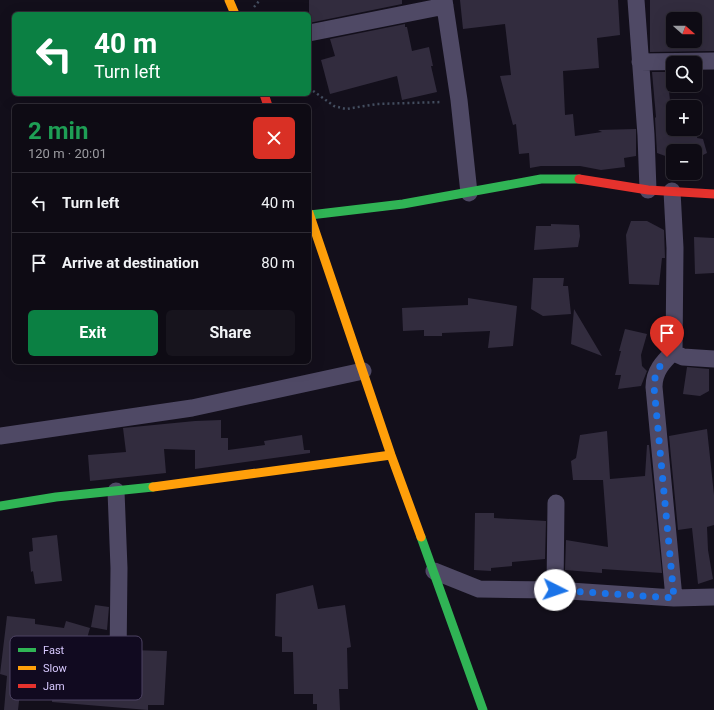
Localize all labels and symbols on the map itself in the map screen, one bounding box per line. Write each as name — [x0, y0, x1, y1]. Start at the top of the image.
north arrow — [666, 12, 702, 48]
pin — [650, 316, 684, 357]
position arrow — [534, 569, 576, 611]
legend — [10, 636, 142, 700]
text: Fast — [43, 644, 65, 657]
text: Slow — [43, 662, 67, 675]
text: Jam — [43, 680, 65, 693]

